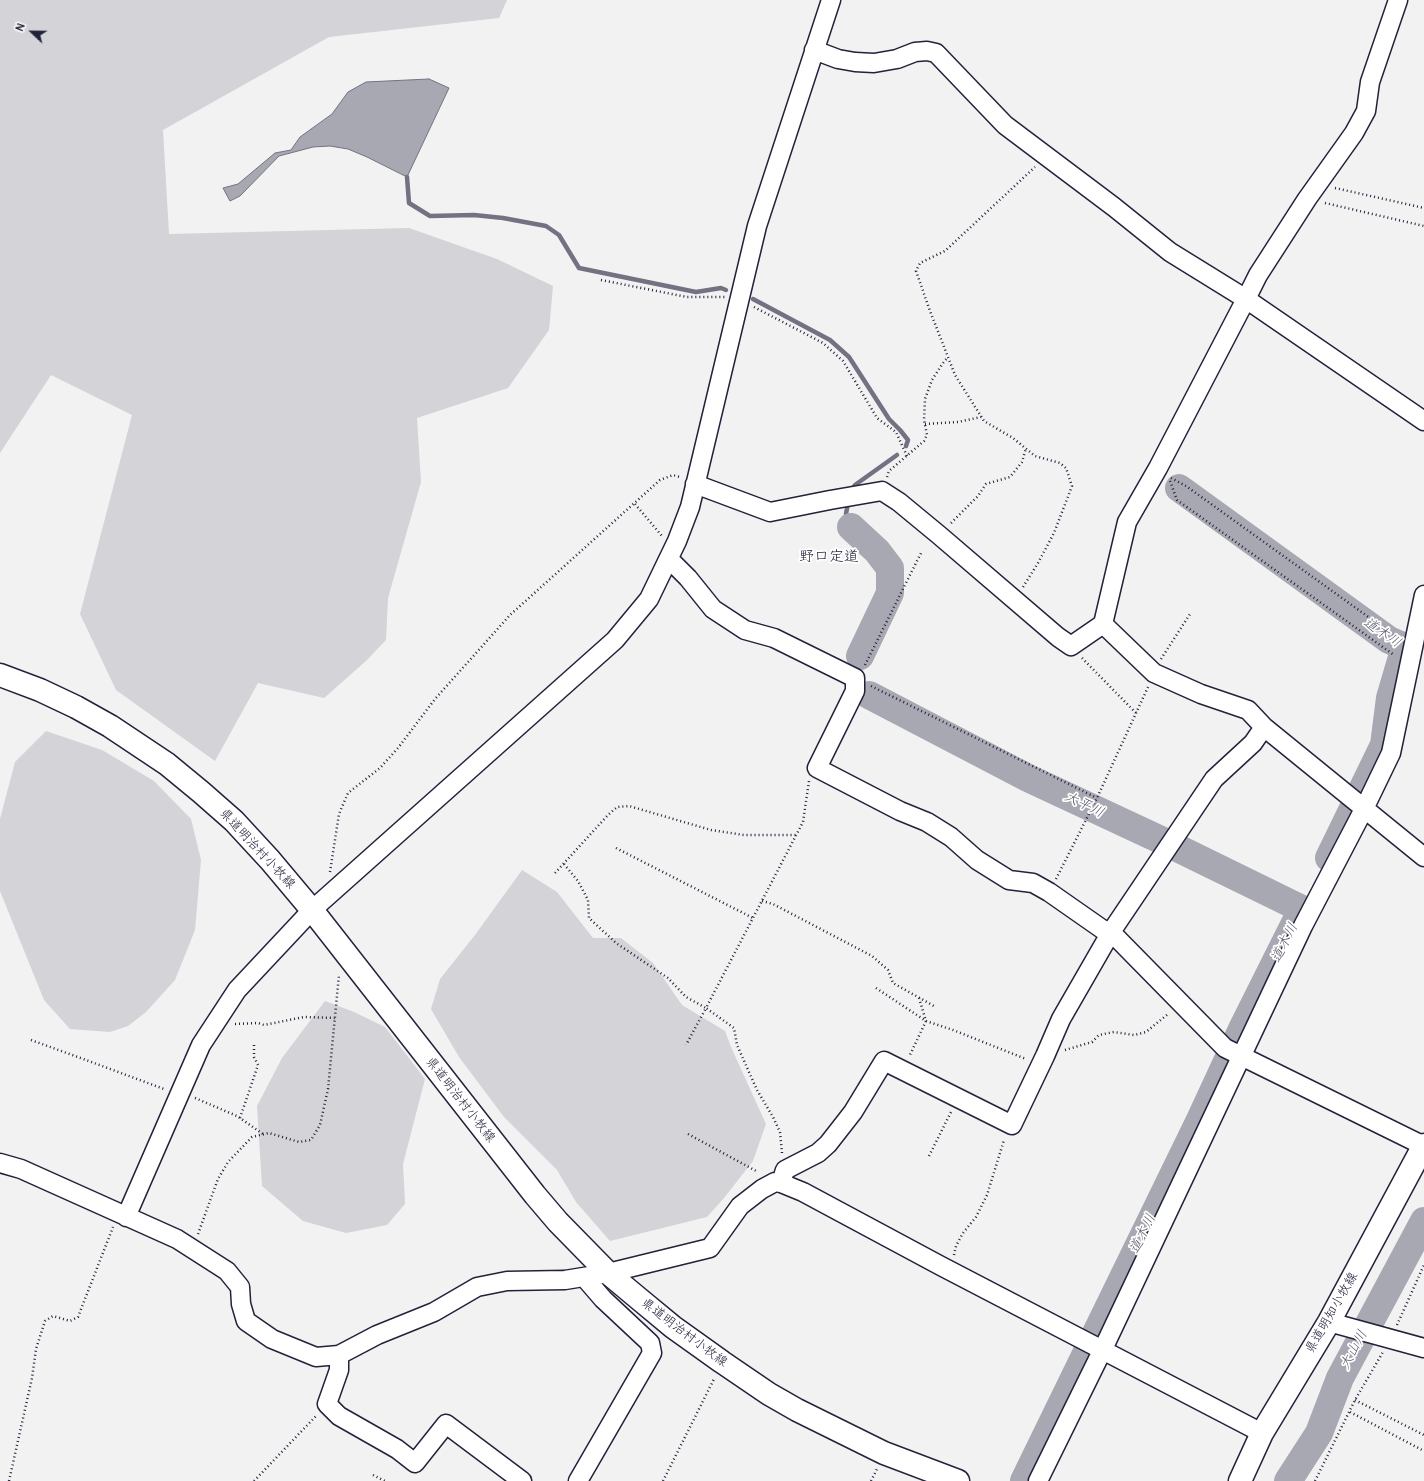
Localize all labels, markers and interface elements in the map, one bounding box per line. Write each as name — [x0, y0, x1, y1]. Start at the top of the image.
north arrow — [12, 12, 52, 52]
text: N — [13, 21, 28, 33]
district label: 野口定道 — [799, 548, 859, 566]
water label: 道木川 — [1360, 614, 1404, 652]
water label: 大平川 — [1061, 788, 1107, 822]
street label: 県道明治村小牧線 — [216, 806, 298, 892]
water label: 道木川 — [1268, 920, 1302, 966]
street label: 県道明治村小牧線 — [422, 1054, 498, 1146]
water label: 道木川 — [1126, 1211, 1160, 1257]
street label: 県道明知小牧線 — [1302, 1270, 1362, 1356]
street label: 県道明治村小牧線 — [638, 1295, 730, 1371]
water label: 大山川 — [1337, 1328, 1371, 1372]

